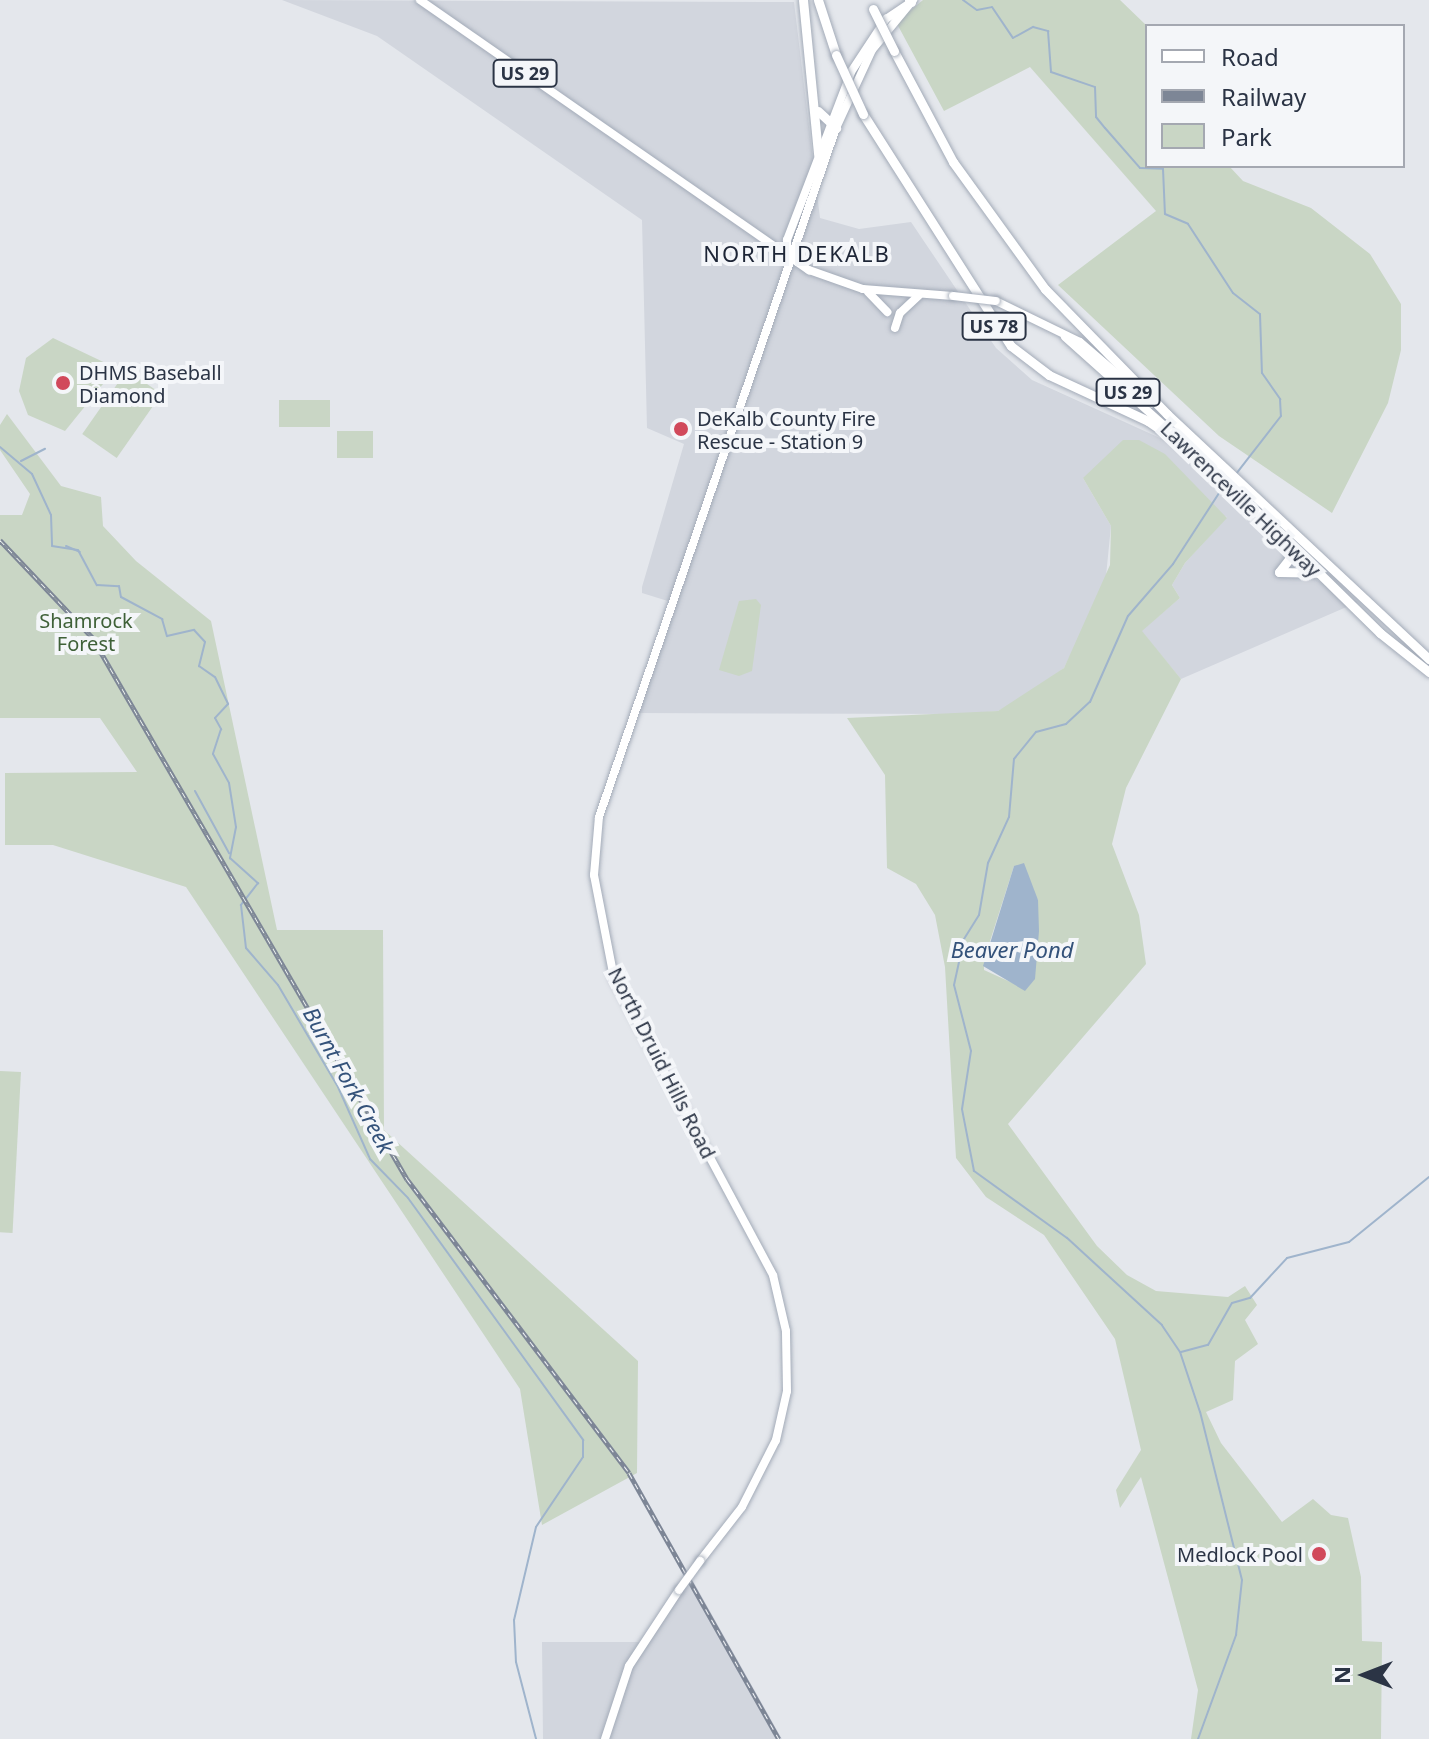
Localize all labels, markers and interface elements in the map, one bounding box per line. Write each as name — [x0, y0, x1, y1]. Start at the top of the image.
legend — [1145, 24, 1405, 168]
text: Road — [1221, 40, 1279, 73]
road number: US 29 — [491, 59, 559, 87]
text: Railway — [1221, 80, 1306, 113]
text: Park — [1221, 120, 1272, 153]
district label: NORTH DEKALB — [703, 241, 891, 267]
road number: US 78 — [960, 312, 1028, 340]
place label: DHMS Baseball Diamond — [79, 360, 222, 407]
marker: DHMS Baseball Diamond — [54, 374, 72, 392]
road number: US 29 — [1094, 378, 1162, 406]
place label: DeKalb County Fire Rescue - Station 9 — [697, 406, 876, 453]
street label: Lawrenceville Highway — [1156, 416, 1326, 582]
marker: DeKalb County Fire Rescue - Station 9 — [672, 420, 690, 438]
park label: Shamrock Forest — [39, 609, 133, 656]
water label: Beaver Pond — [951, 937, 1073, 963]
street label: North Druid Hills Road — [603, 963, 721, 1163]
water label: Burnt Fork Creek — [298, 1002, 400, 1158]
place label: Medlock Pool — [1177, 1542, 1303, 1566]
marker: Medlock Pool — [1310, 1545, 1328, 1563]
north arrow — [1325, 1635, 1405, 1715]
text: N — [1326, 1666, 1356, 1684]

